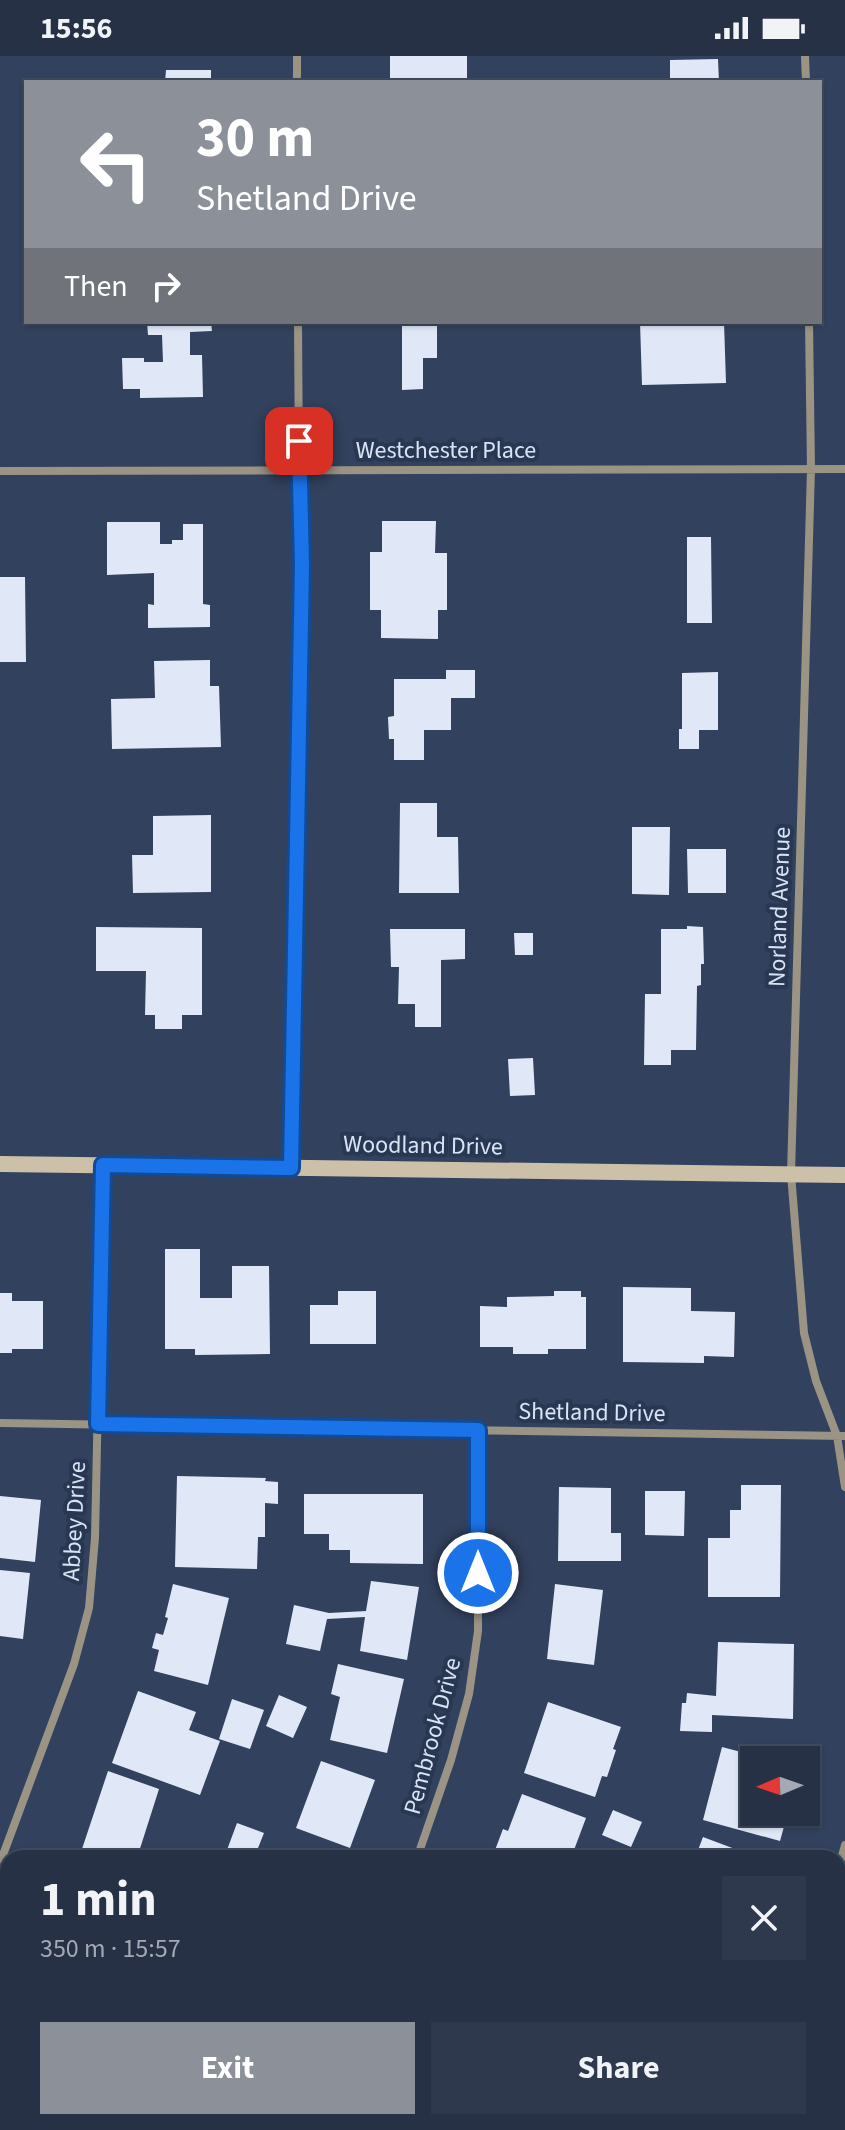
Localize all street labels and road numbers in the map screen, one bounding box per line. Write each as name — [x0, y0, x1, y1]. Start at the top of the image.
street label: Westchester Place — [356, 433, 536, 468]
street label: Norland Avenue — [759, 826, 800, 988]
street label: Woodland Drive — [343, 1127, 503, 1164]
street label: Shetland Drive — [518, 1394, 666, 1431]
street label: Abbey Drive — [54, 1460, 95, 1582]
street label: Pembrook Drive — [395, 1654, 470, 1818]

